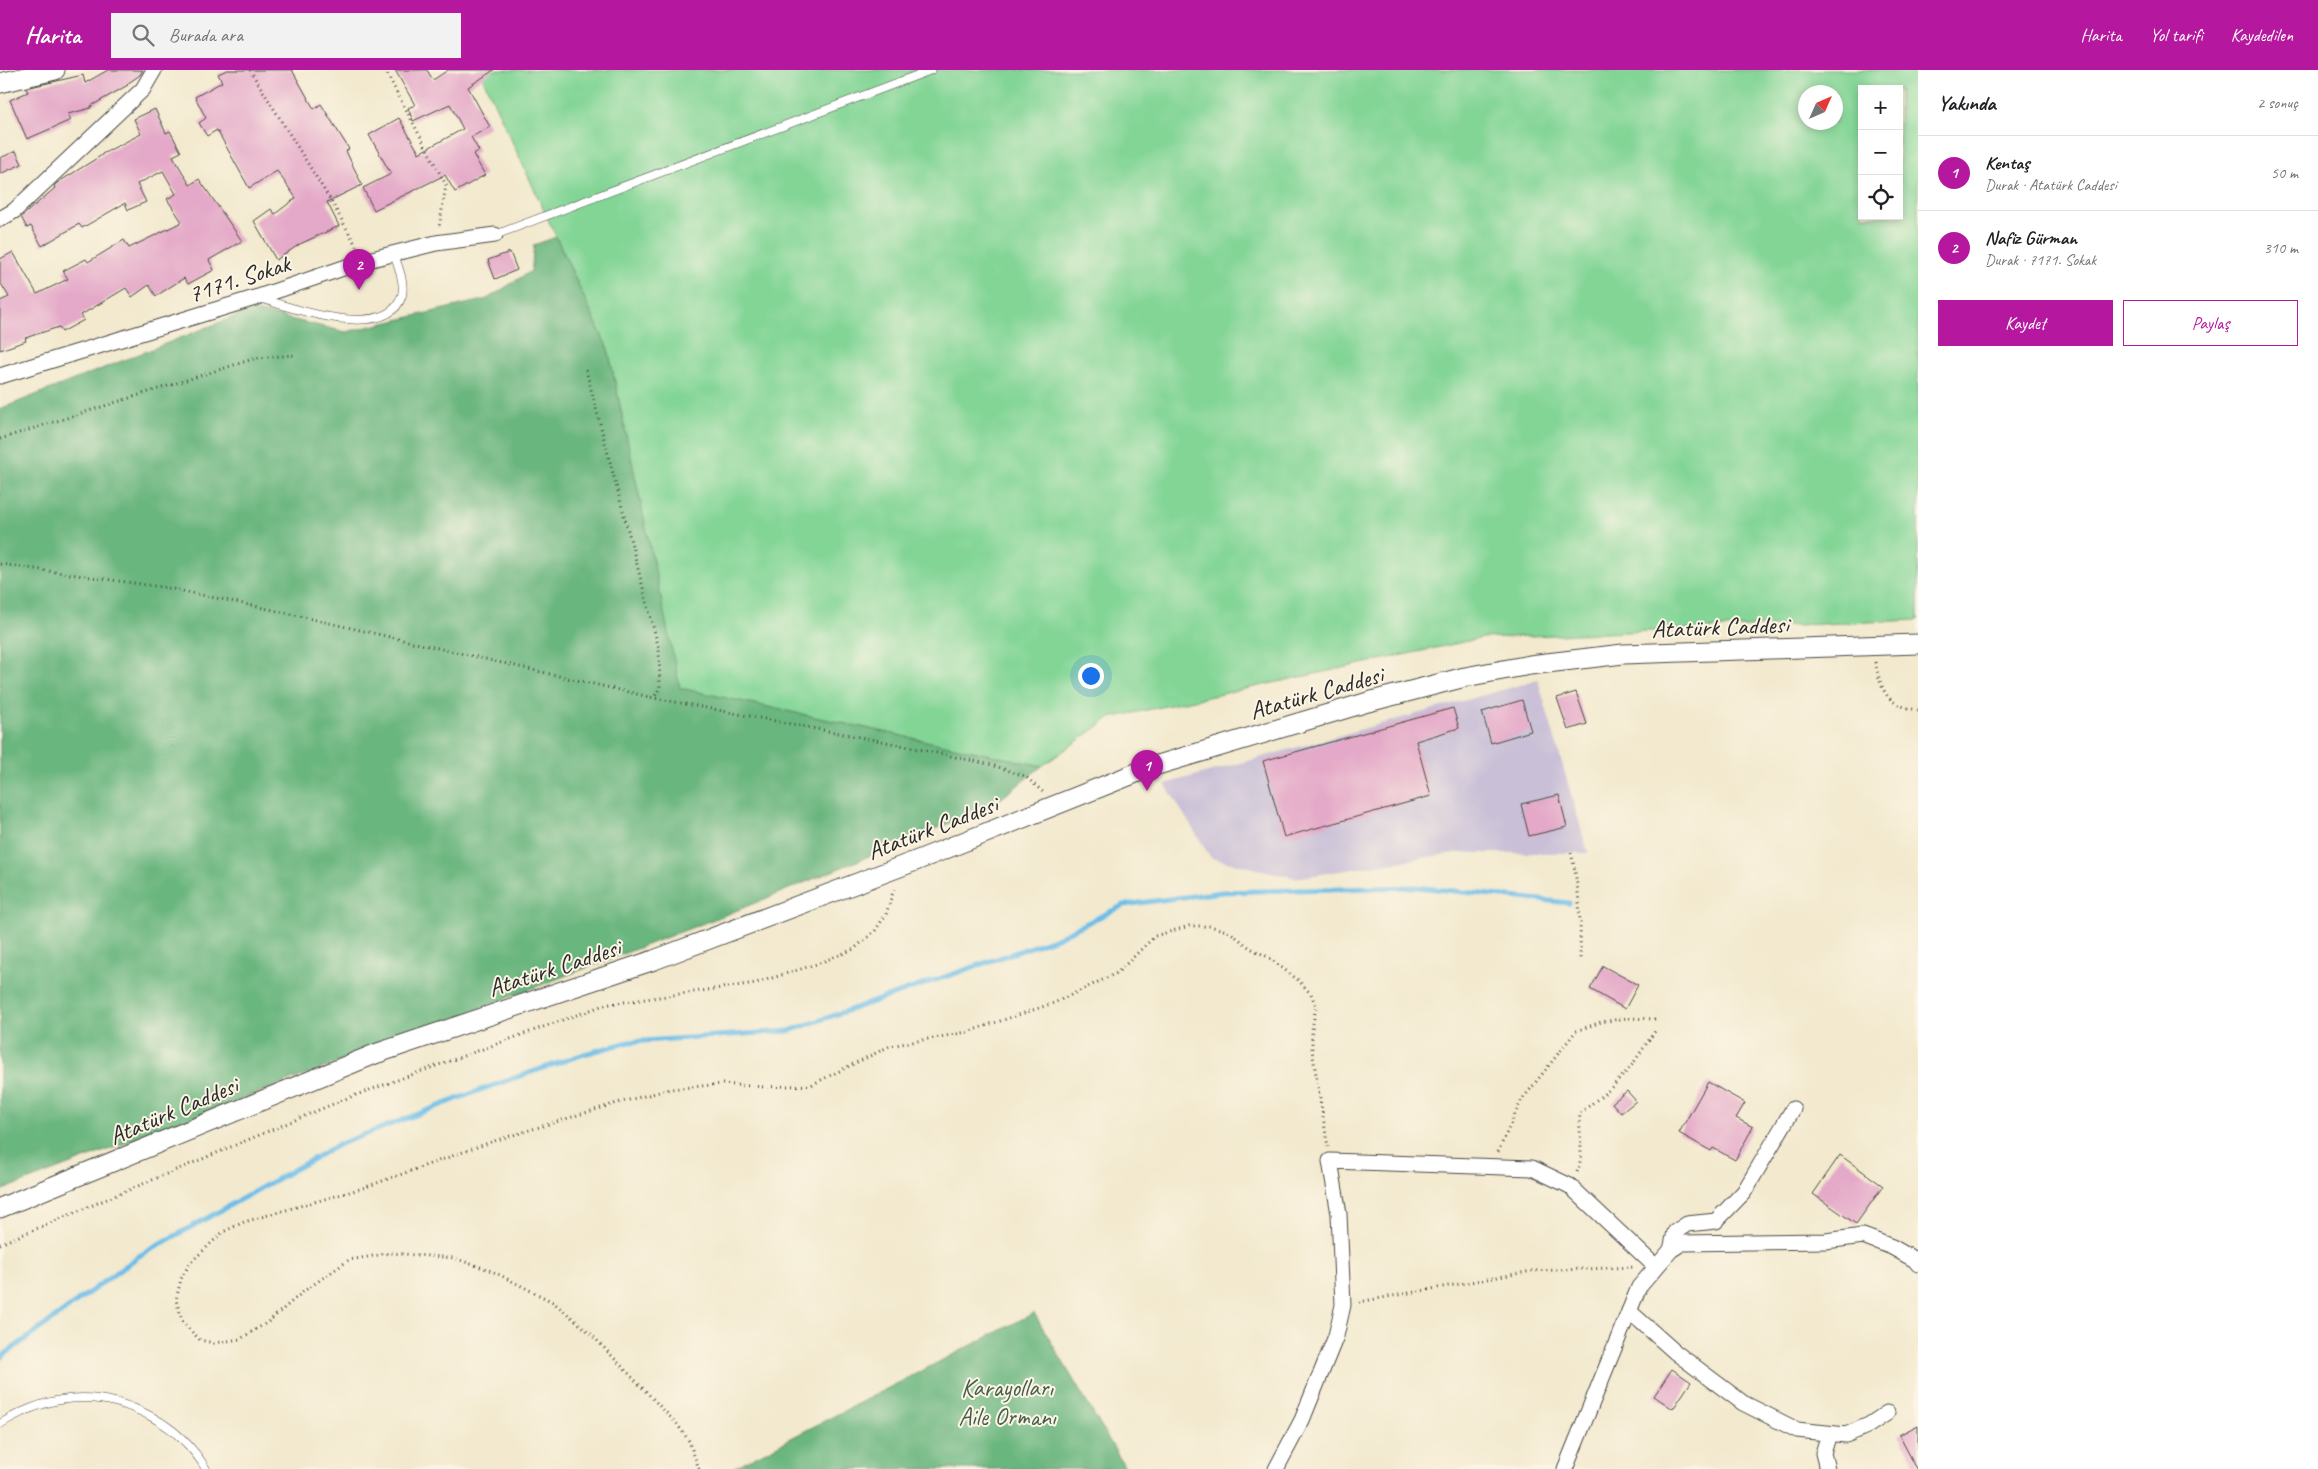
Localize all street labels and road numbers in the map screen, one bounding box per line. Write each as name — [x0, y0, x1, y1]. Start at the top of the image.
street label: 7171. Sokak — [184, 247, 296, 310]
street label: Atatürk Caddesi — [1651, 608, 1792, 645]
street label: Atatürk Caddesi — [1246, 658, 1390, 727]
street label: Atatürk Caddesi — [863, 787, 1005, 867]
street label: Atatürk Caddesi — [484, 931, 628, 1004]
street label: Atatürk Caddesi — [104, 1068, 246, 1152]

